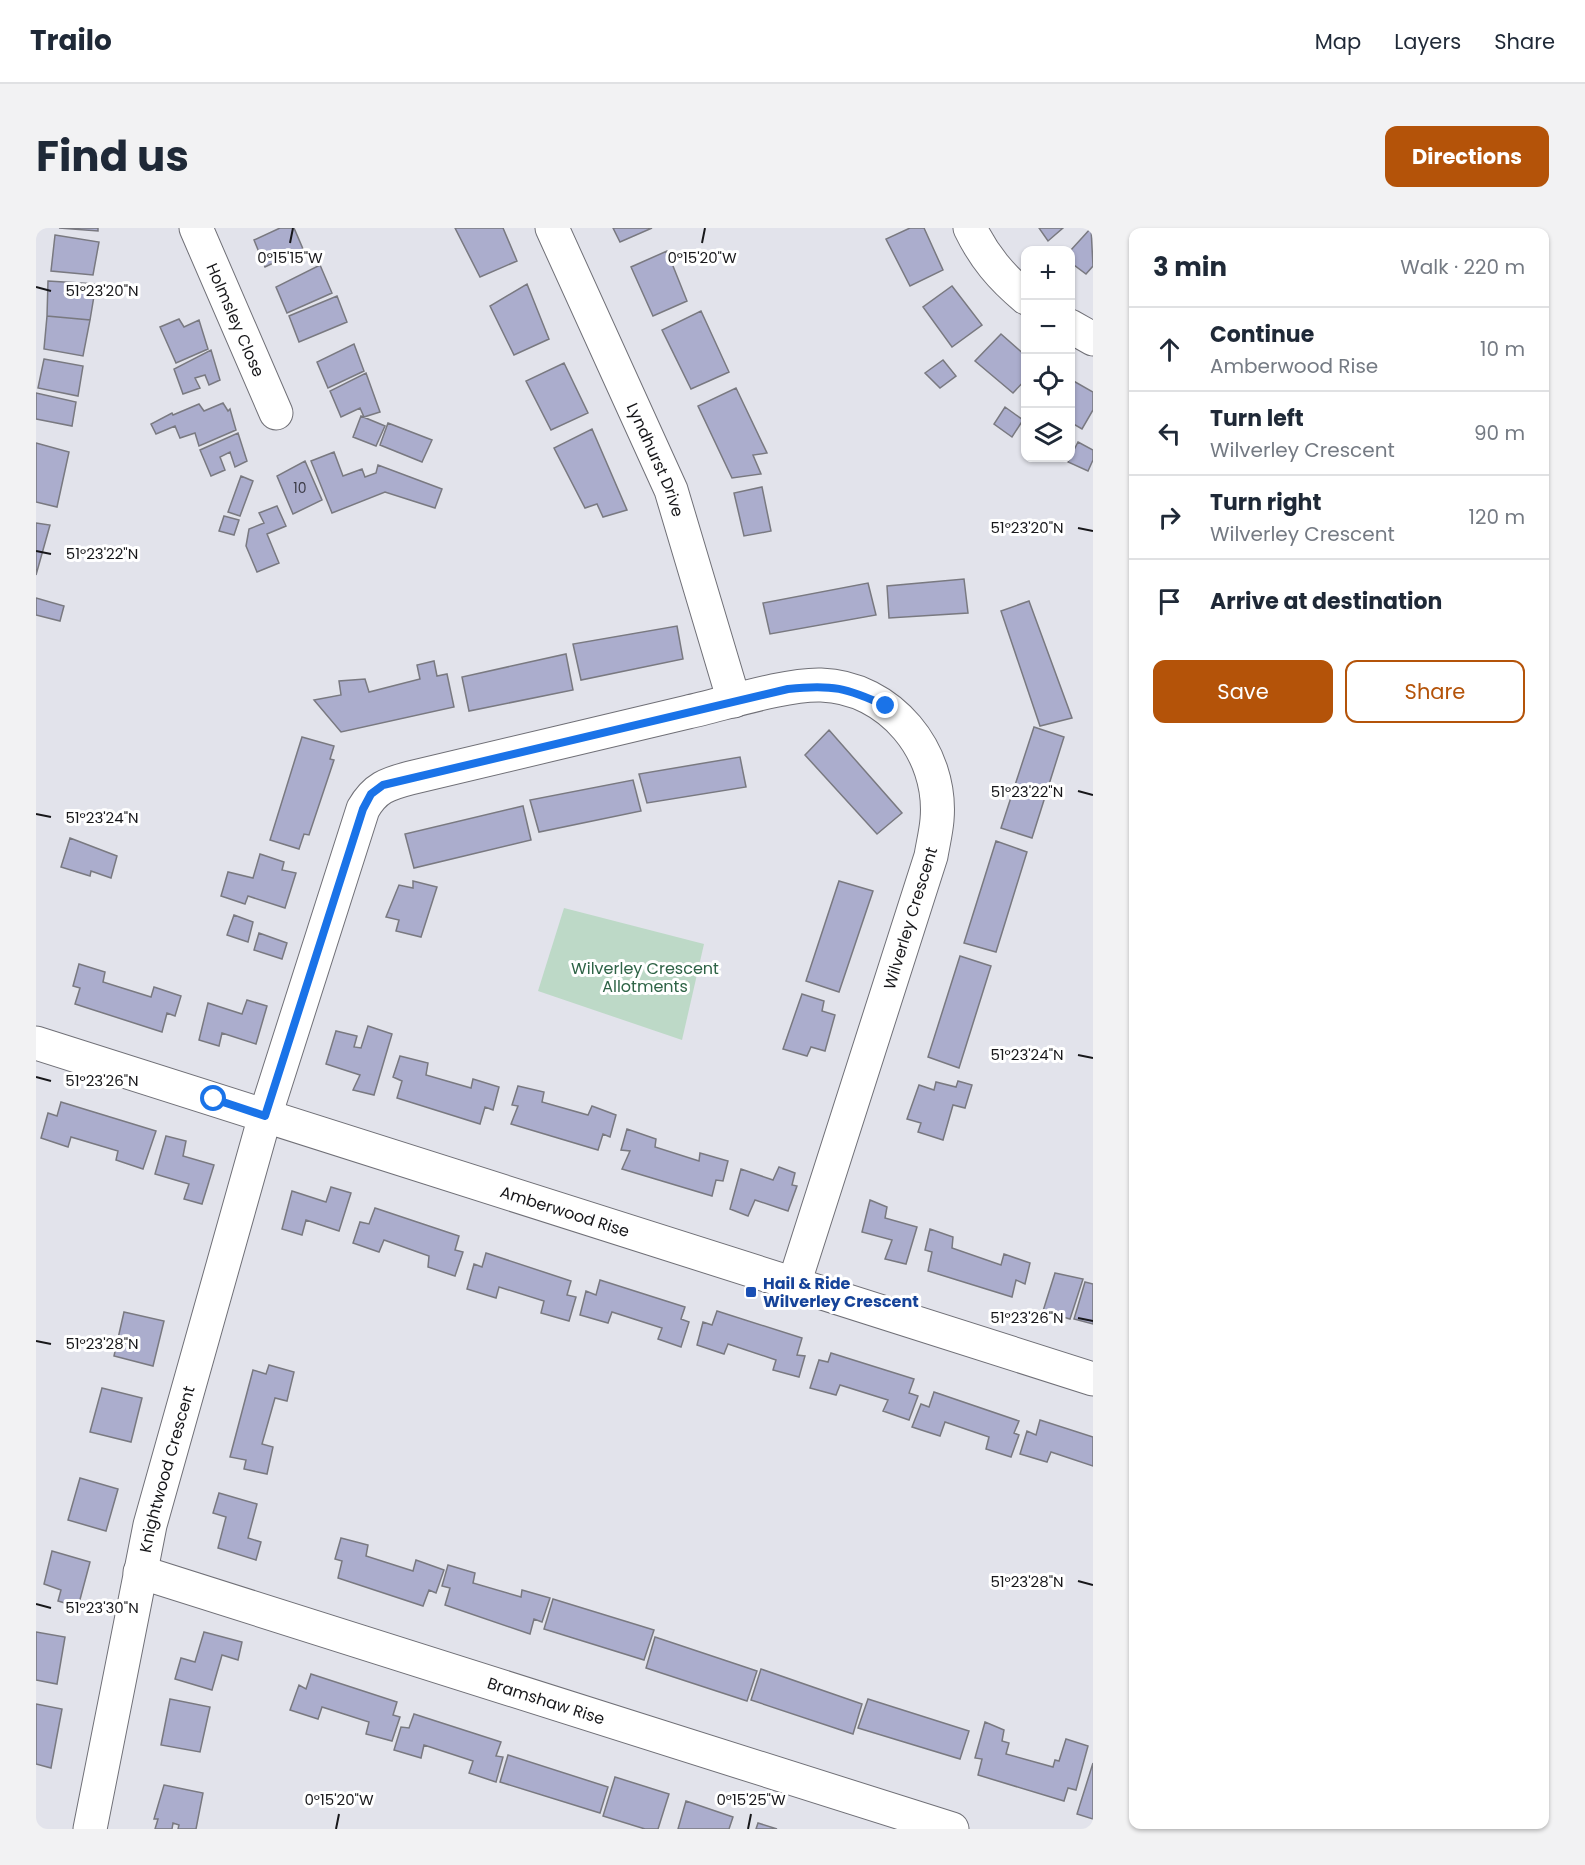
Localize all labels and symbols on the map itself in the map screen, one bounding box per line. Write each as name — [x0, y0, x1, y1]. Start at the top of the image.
text: 0°15'15"W — [257, 247, 323, 268]
text: 0°15'20"W — [667, 247, 737, 268]
street label: Holmsley Close — [200, 259, 270, 381]
text: 51°23'20"N — [65, 280, 139, 301]
street label: Lyndhurst Drive — [621, 399, 689, 520]
house number: 10 — [293, 478, 307, 498]
text: 51°23'20"N — [990, 517, 1064, 538]
text: 51°23'22"N — [66, 543, 138, 564]
route end — [872, 692, 898, 718]
text: 51°23'22"N — [991, 781, 1063, 802]
text: 51°23'24"N — [65, 807, 139, 828]
street label: Wilverley Crescent — [878, 844, 943, 992]
park label: Wilverley Crescent Allotments — [571, 957, 719, 998]
text: 51°23'24"N — [990, 1044, 1064, 1065]
text: 51°23'26"N — [65, 1070, 139, 1091]
route start — [200, 1085, 226, 1111]
street label: Amberwood Rise — [497, 1180, 633, 1243]
place label: Hail & Ride Wilverley Crescent — [763, 1272, 919, 1313]
marker: Hail & Ride Wilverley Crescent — [744, 1285, 758, 1299]
text: 51°23'26"N — [990, 1307, 1064, 1328]
text: 51°23'28"N — [65, 1333, 139, 1354]
street label: Knightwood Crescent — [134, 1383, 201, 1555]
text: 51°23'28"N — [990, 1571, 1064, 1592]
text: 51°23'30"N — [65, 1597, 139, 1618]
street label: Bramshaw Rise — [484, 1672, 608, 1730]
text: 0°15'20"W — [304, 1789, 374, 1810]
text: 0°15'25"W — [716, 1789, 786, 1810]

